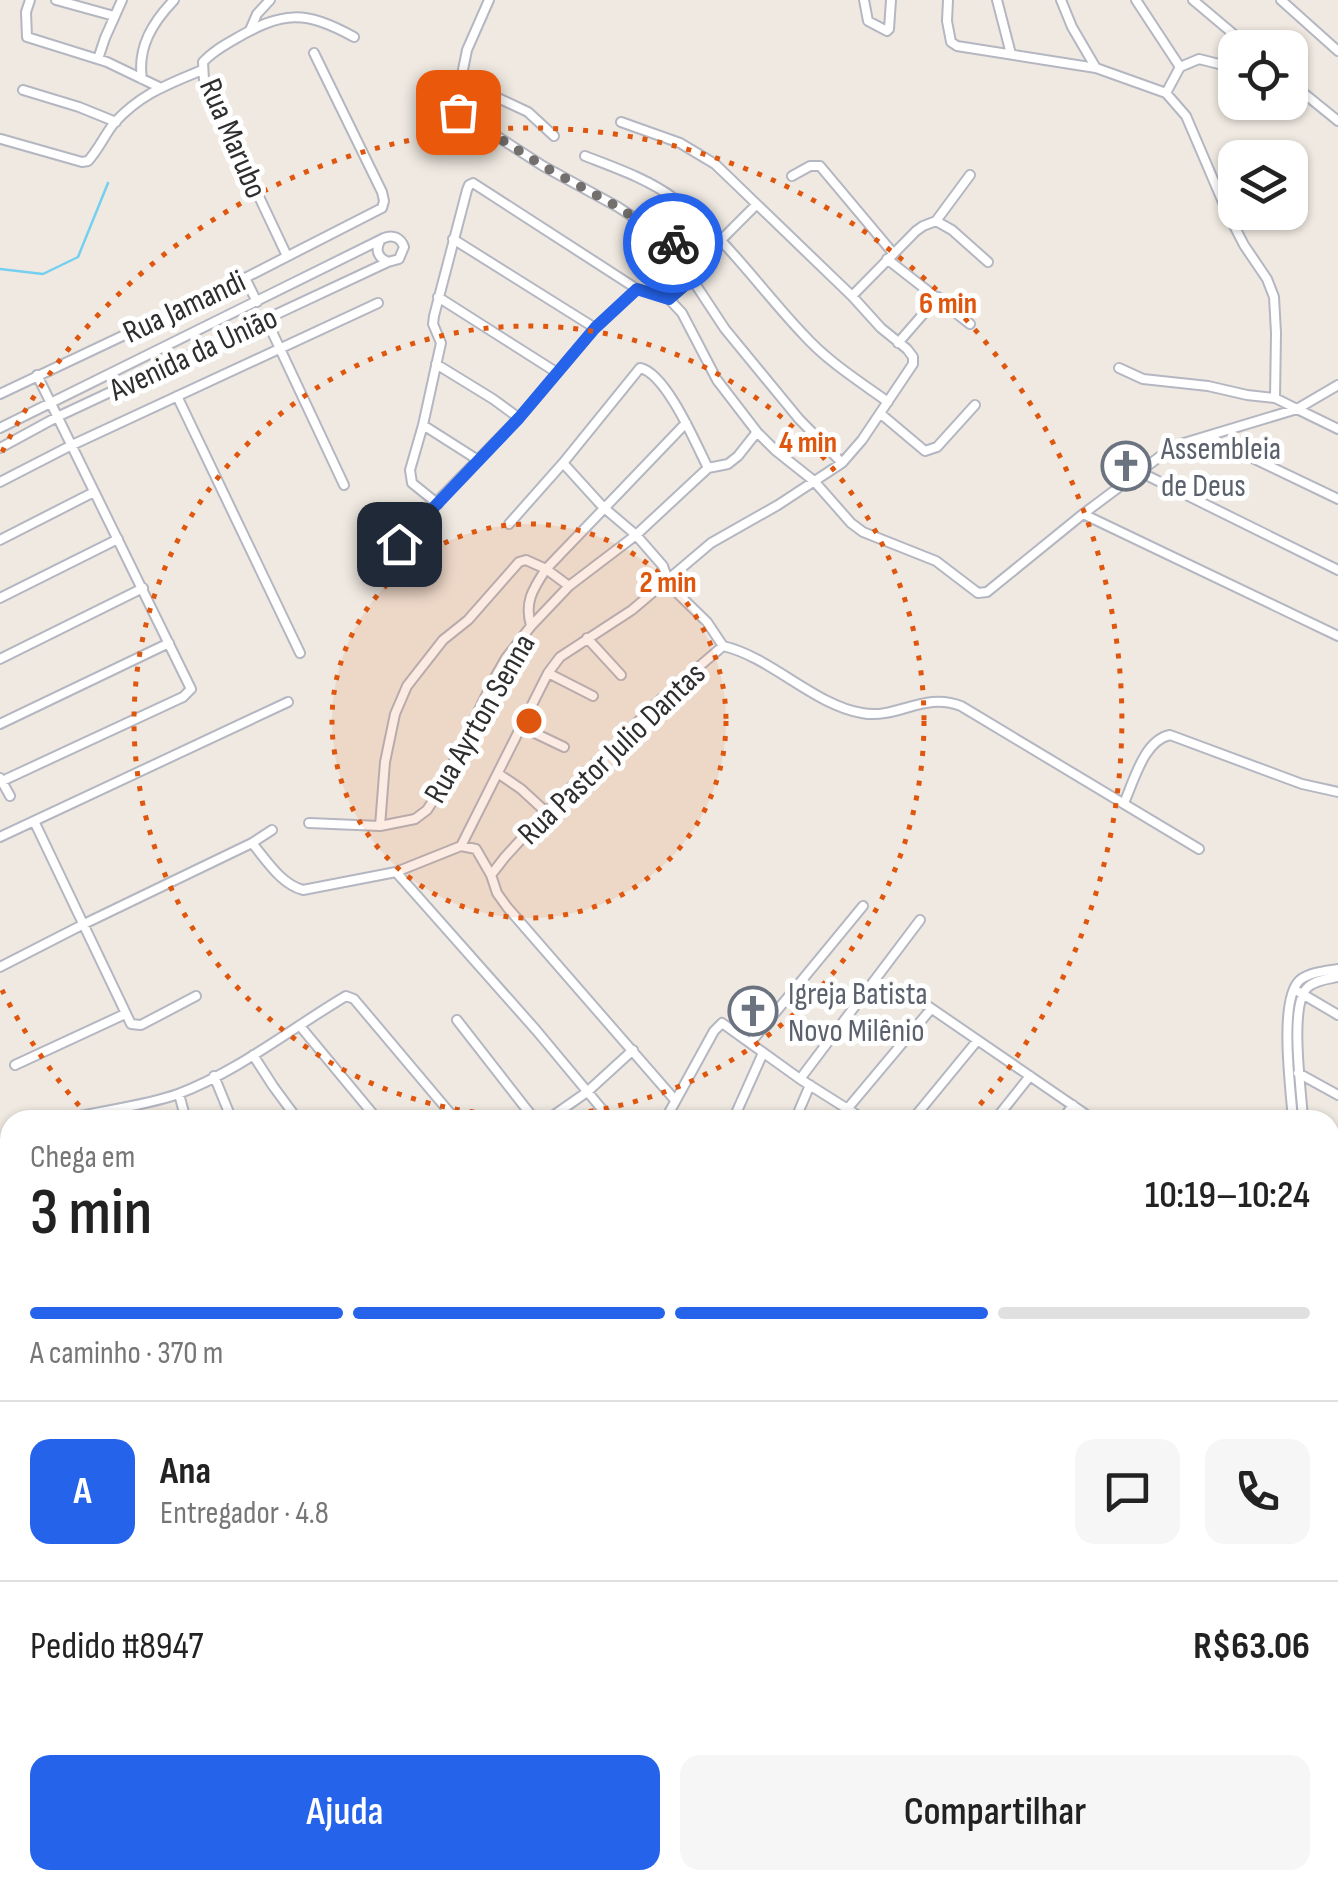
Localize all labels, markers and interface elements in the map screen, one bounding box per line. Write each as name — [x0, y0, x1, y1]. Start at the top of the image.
map controls — [1218, 30, 1308, 230]
button: locate — [1218, 30, 1308, 120]
pin — [416, 70, 501, 155]
street label: Rua Marubo — [190, 73, 275, 204]
icon: bag — [431, 85, 486, 140]
button: layers — [1218, 140, 1308, 230]
courier — [623, 193, 723, 293]
icon: bike — [646, 216, 701, 271]
street label: Rua Jamandi — [117, 262, 252, 353]
text: 6 min — [919, 286, 977, 322]
street label: Avenida da União — [103, 299, 284, 411]
text: 4 min — [779, 425, 837, 461]
place label: Assembleia de Deus — [1160, 430, 1281, 506]
church icon: Assembleia de Deus — [1100, 440, 1152, 492]
pin — [357, 502, 442, 587]
icon: home — [372, 517, 427, 572]
text: 2 min — [639, 565, 697, 601]
street label: Rua Ayrton Senna — [416, 627, 544, 810]
street label: Rua Pastor Julio Dantas — [510, 655, 714, 853]
centre of rings — [511, 703, 547, 739]
place label: Igreja Batista Novo Milênio — [788, 975, 928, 1051]
church icon: Igreja Batista Novo Milênio — [727, 985, 779, 1037]
text: Chega em — [30, 1138, 135, 1177]
text: 10:19–10:24 — [1145, 1173, 1310, 1218]
text: 3 min — [30, 1175, 152, 1253]
text: A caminho · 370 m — [30, 1334, 223, 1373]
button: chat — [1075, 1439, 1180, 1544]
button: phone — [1205, 1439, 1310, 1544]
text: Ana — [160, 1449, 211, 1494]
text: A — [73, 1469, 92, 1514]
text: Entregador · 4.8 — [160, 1494, 329, 1533]
text: Pedido #8947 — [30, 1624, 203, 1669]
text: R$63.06 — [1193, 1624, 1310, 1669]
button: Ajuda — [30, 1755, 660, 1870]
button: Compartilhar — [680, 1755, 1310, 1870]

